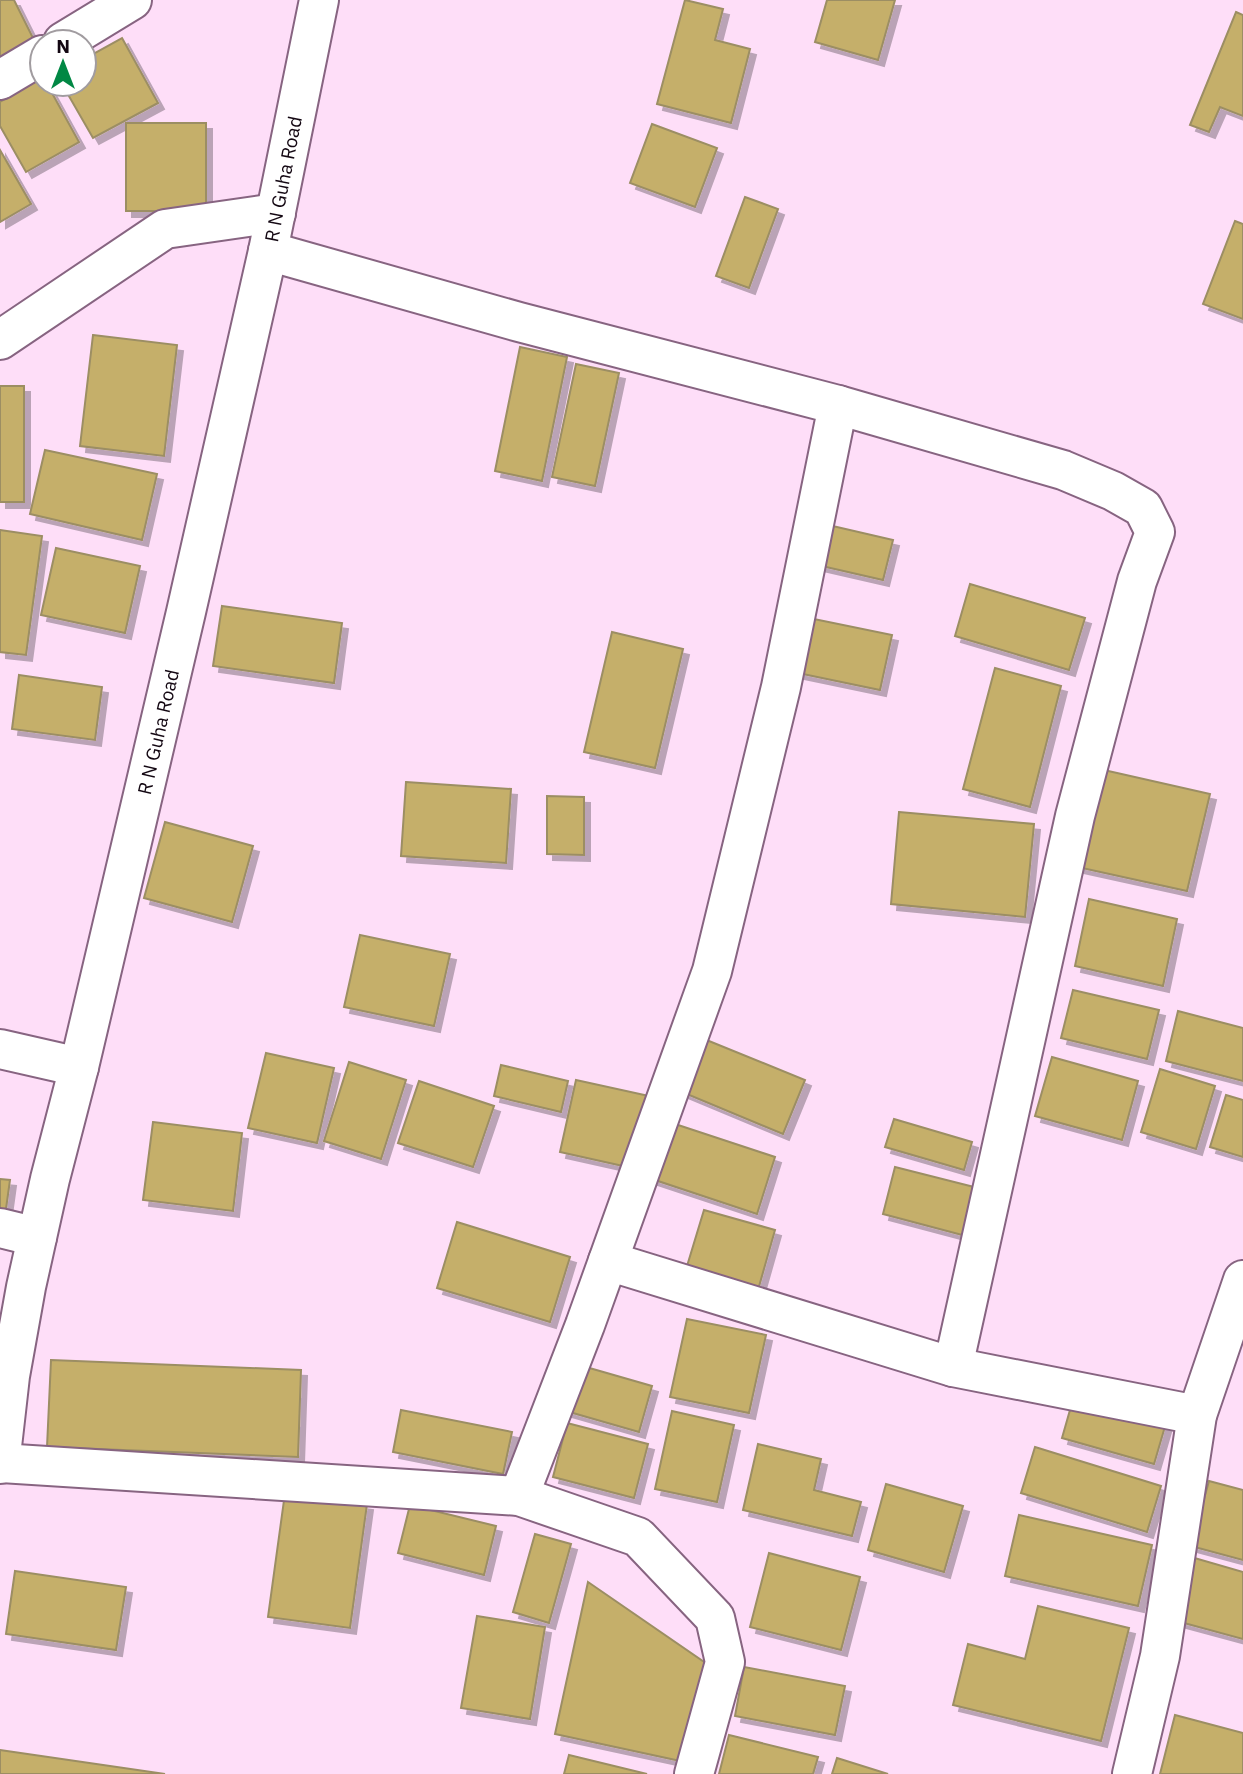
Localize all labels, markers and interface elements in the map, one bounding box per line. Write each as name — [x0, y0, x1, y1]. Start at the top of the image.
north arrow — [28, 28, 98, 98]
text: N — [56, 34, 70, 58]
street label: R N Guha Road — [259, 114, 307, 244]
street label: R N Guha Road — [132, 667, 184, 797]

